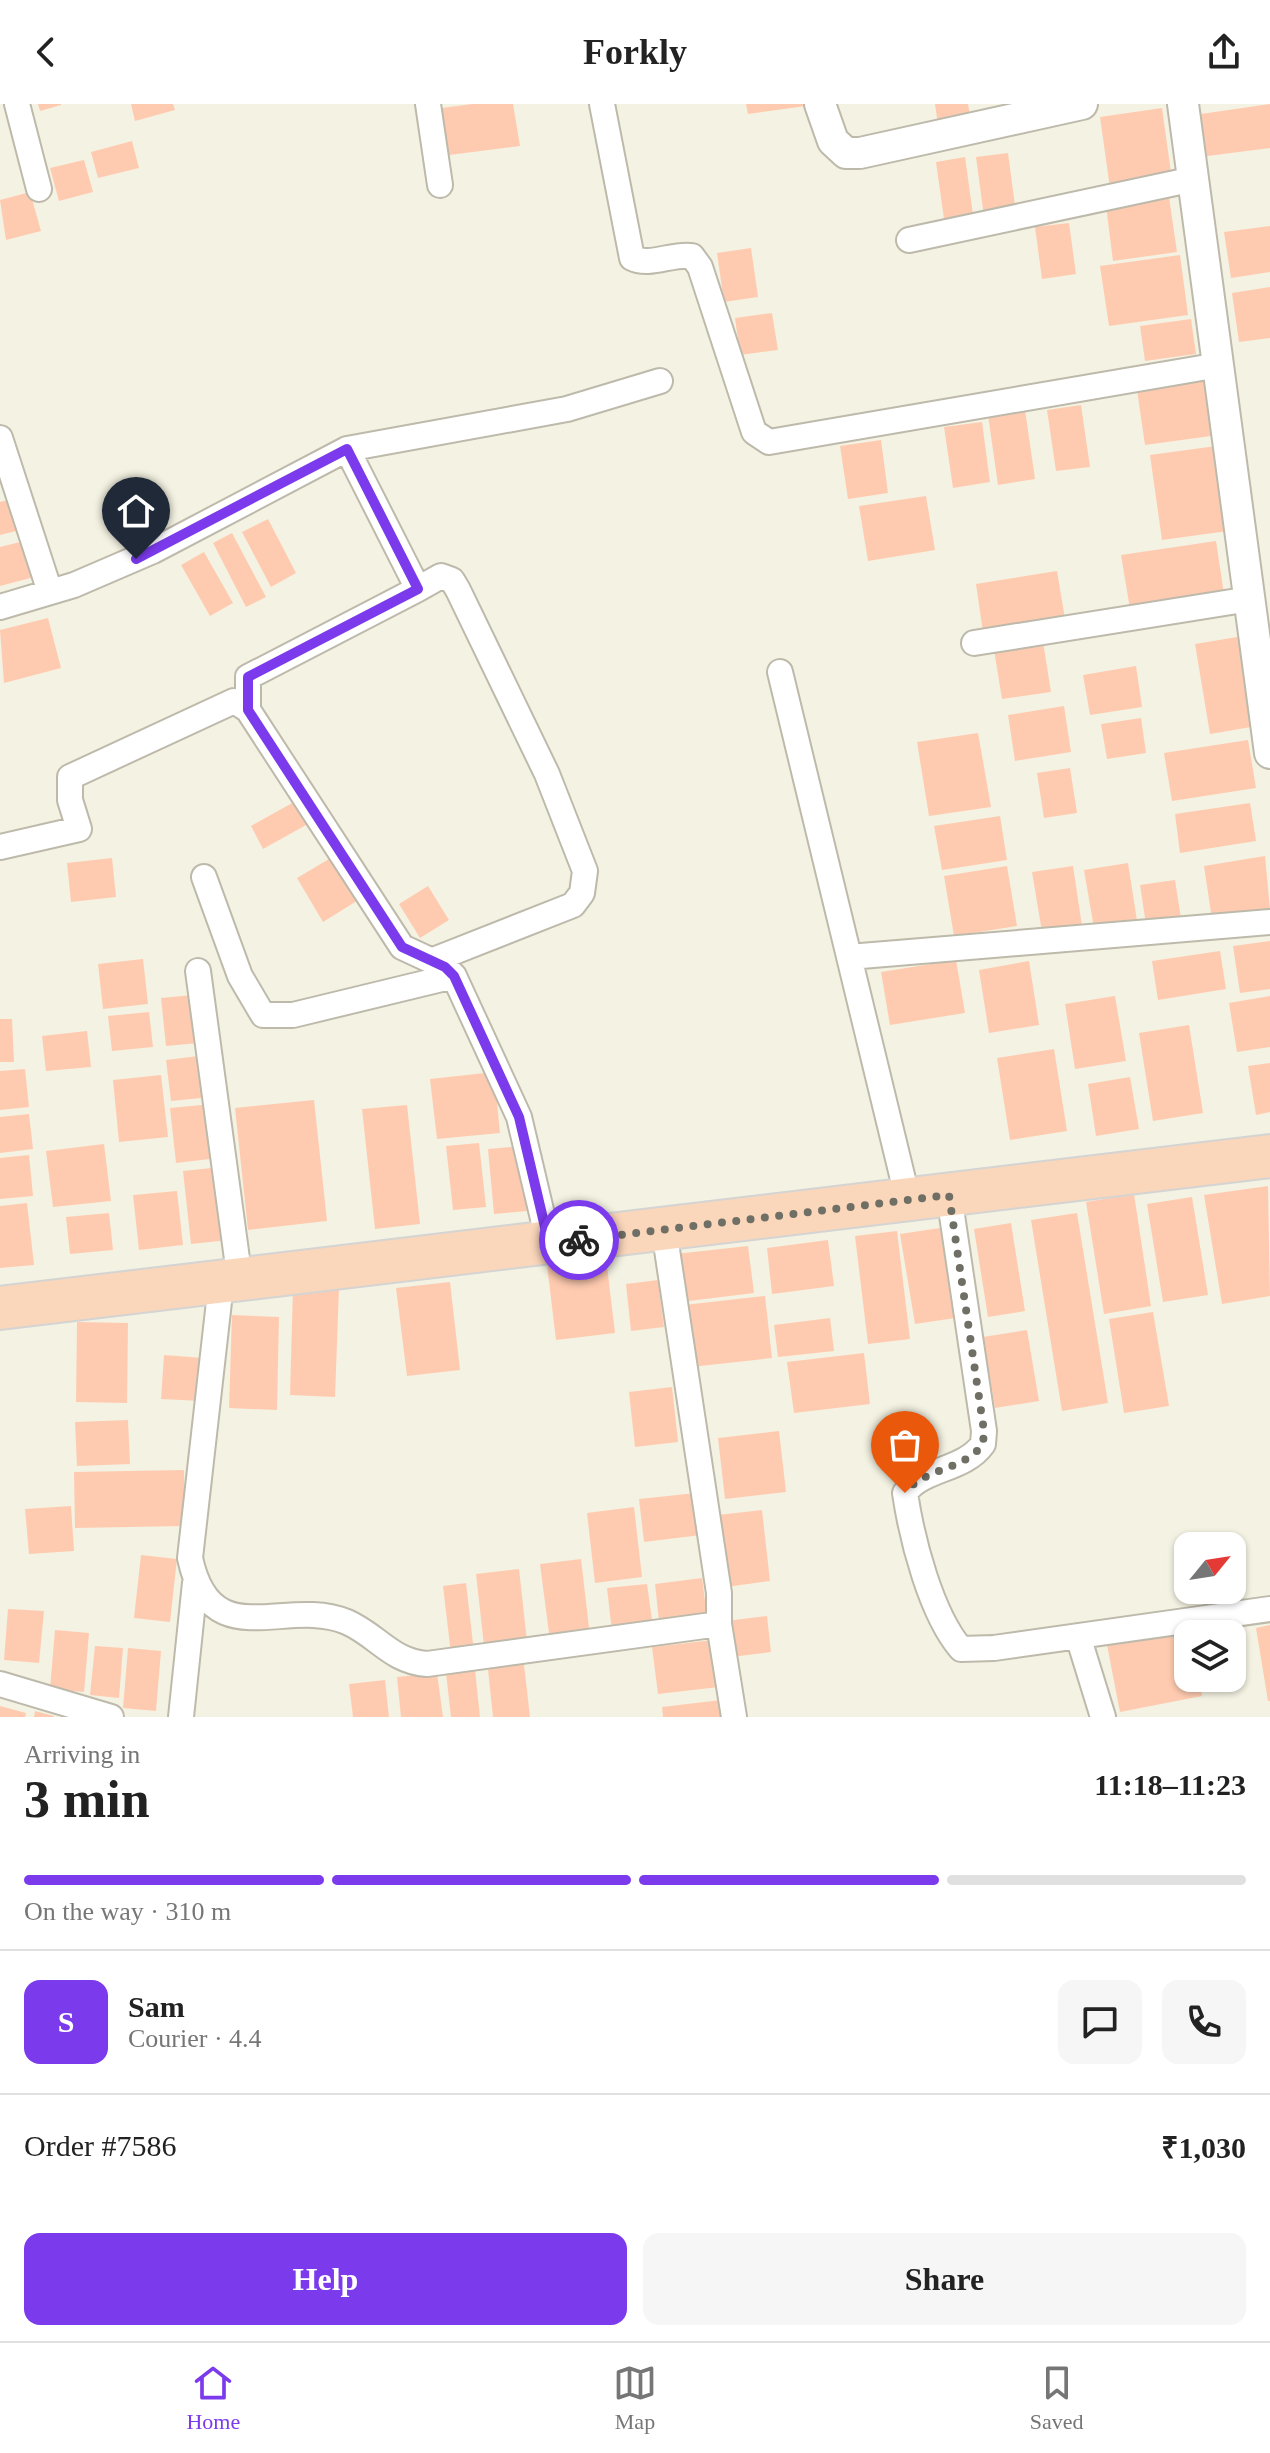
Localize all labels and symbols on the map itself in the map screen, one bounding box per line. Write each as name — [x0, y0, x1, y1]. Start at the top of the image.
pin — [102, 477, 170, 559]
courier — [539, 1200, 619, 1280]
pin — [871, 1411, 939, 1493]
north arrow — [1174, 1532, 1246, 1604]

